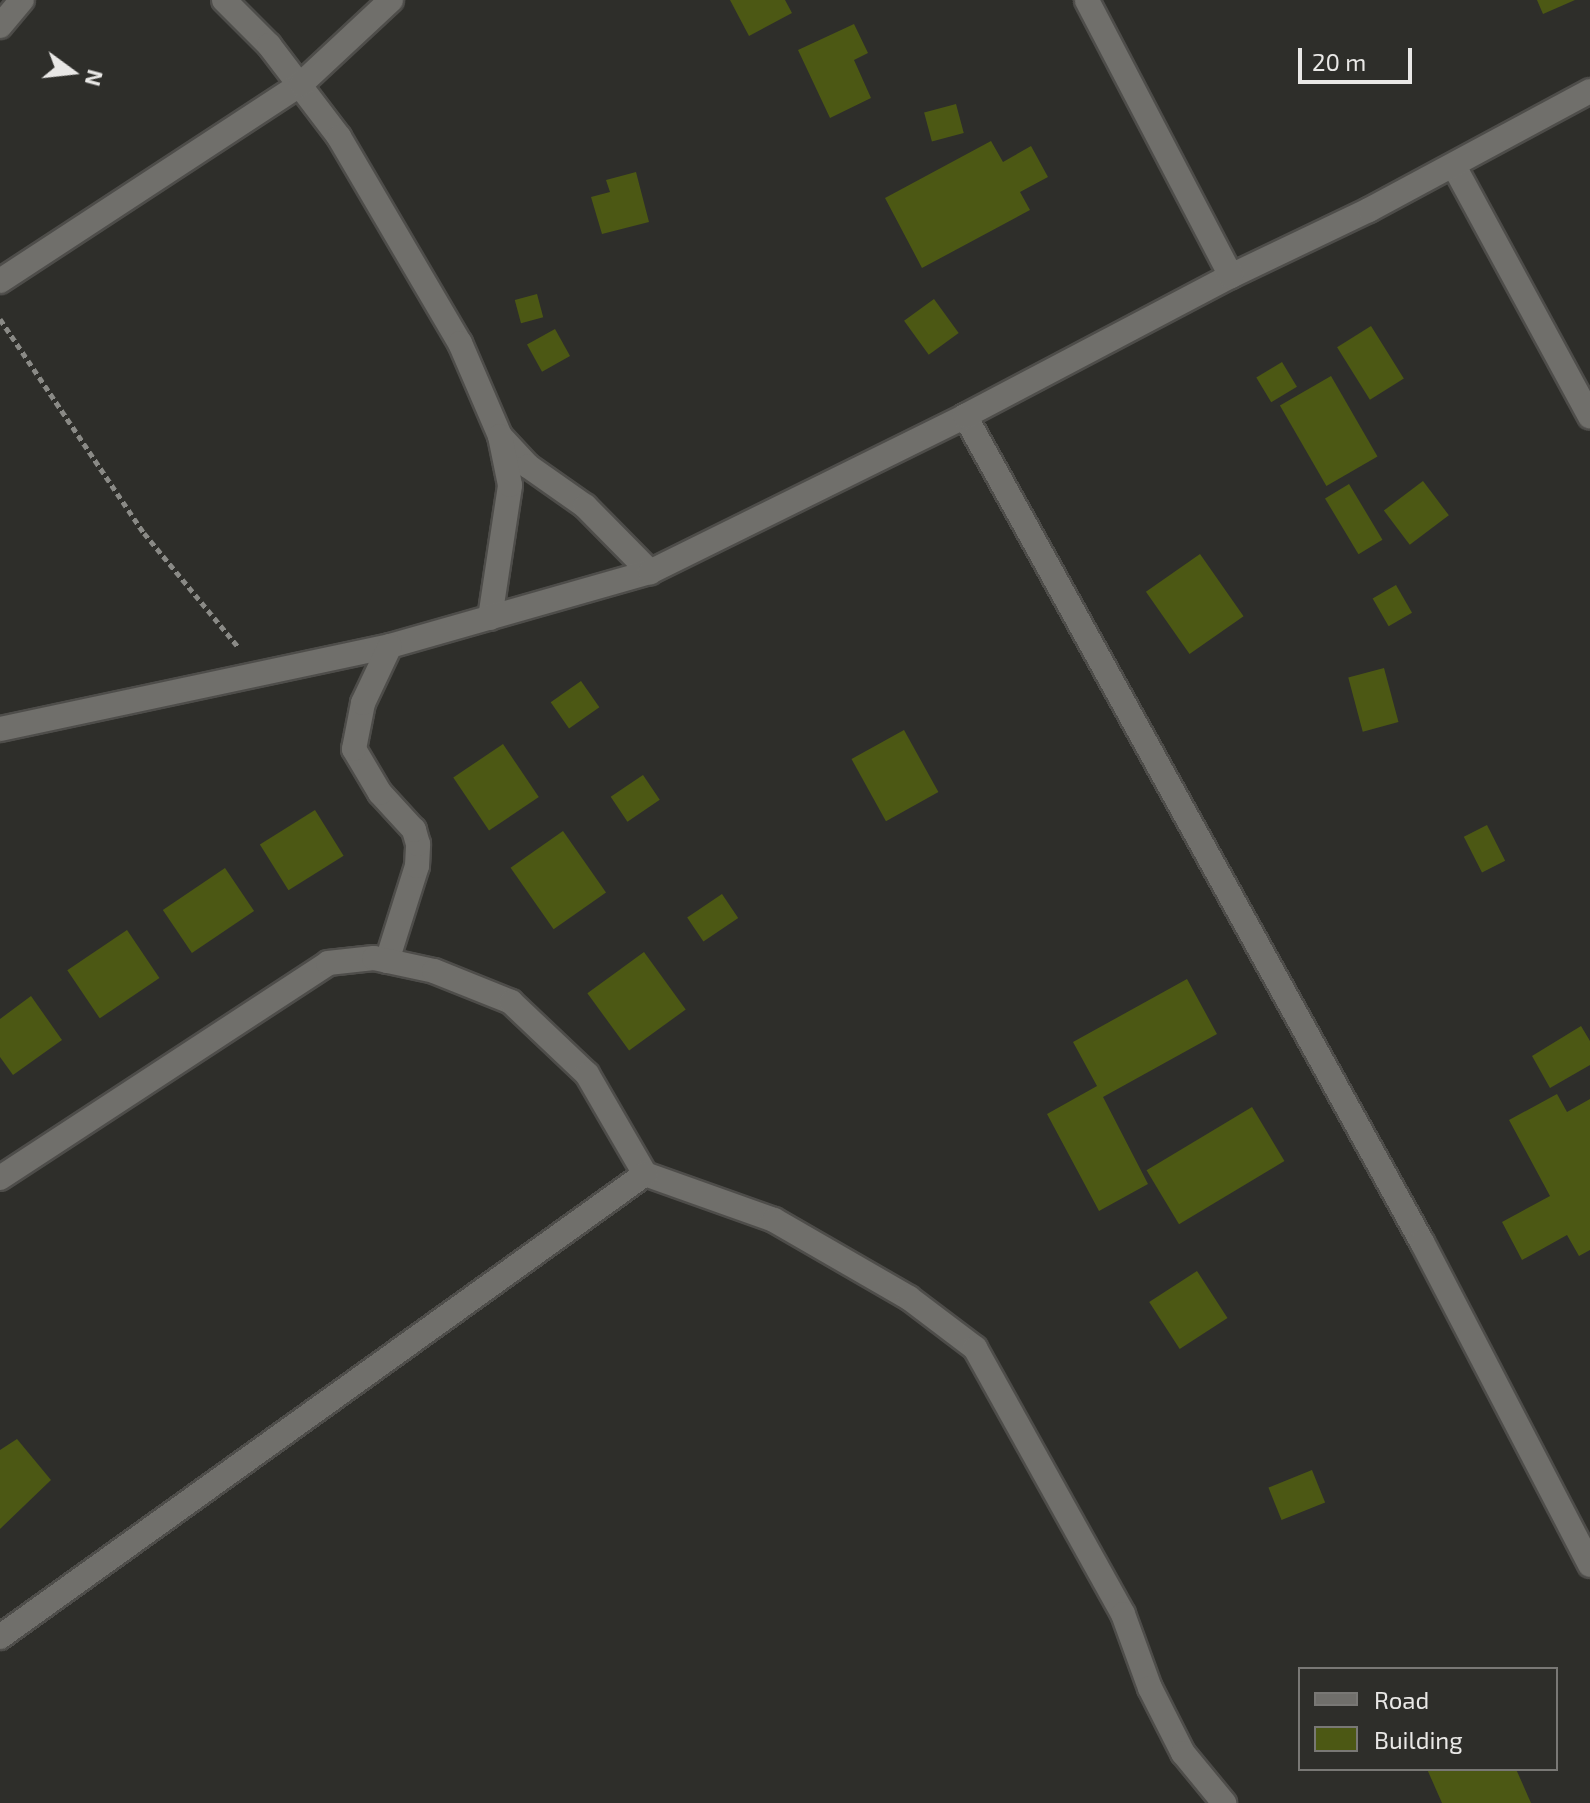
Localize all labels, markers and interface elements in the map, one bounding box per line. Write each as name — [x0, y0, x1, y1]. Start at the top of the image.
north arrow — [32, 32, 112, 112]
scale bar — [1302, 32, 1416, 82]
text: 20 m — [1312, 47, 1366, 76]
text: N — [81, 67, 110, 89]
legend — [1298, 1667, 1558, 1771]
text: Road — [1374, 1685, 1429, 1714]
text: Building — [1374, 1725, 1463, 1754]

